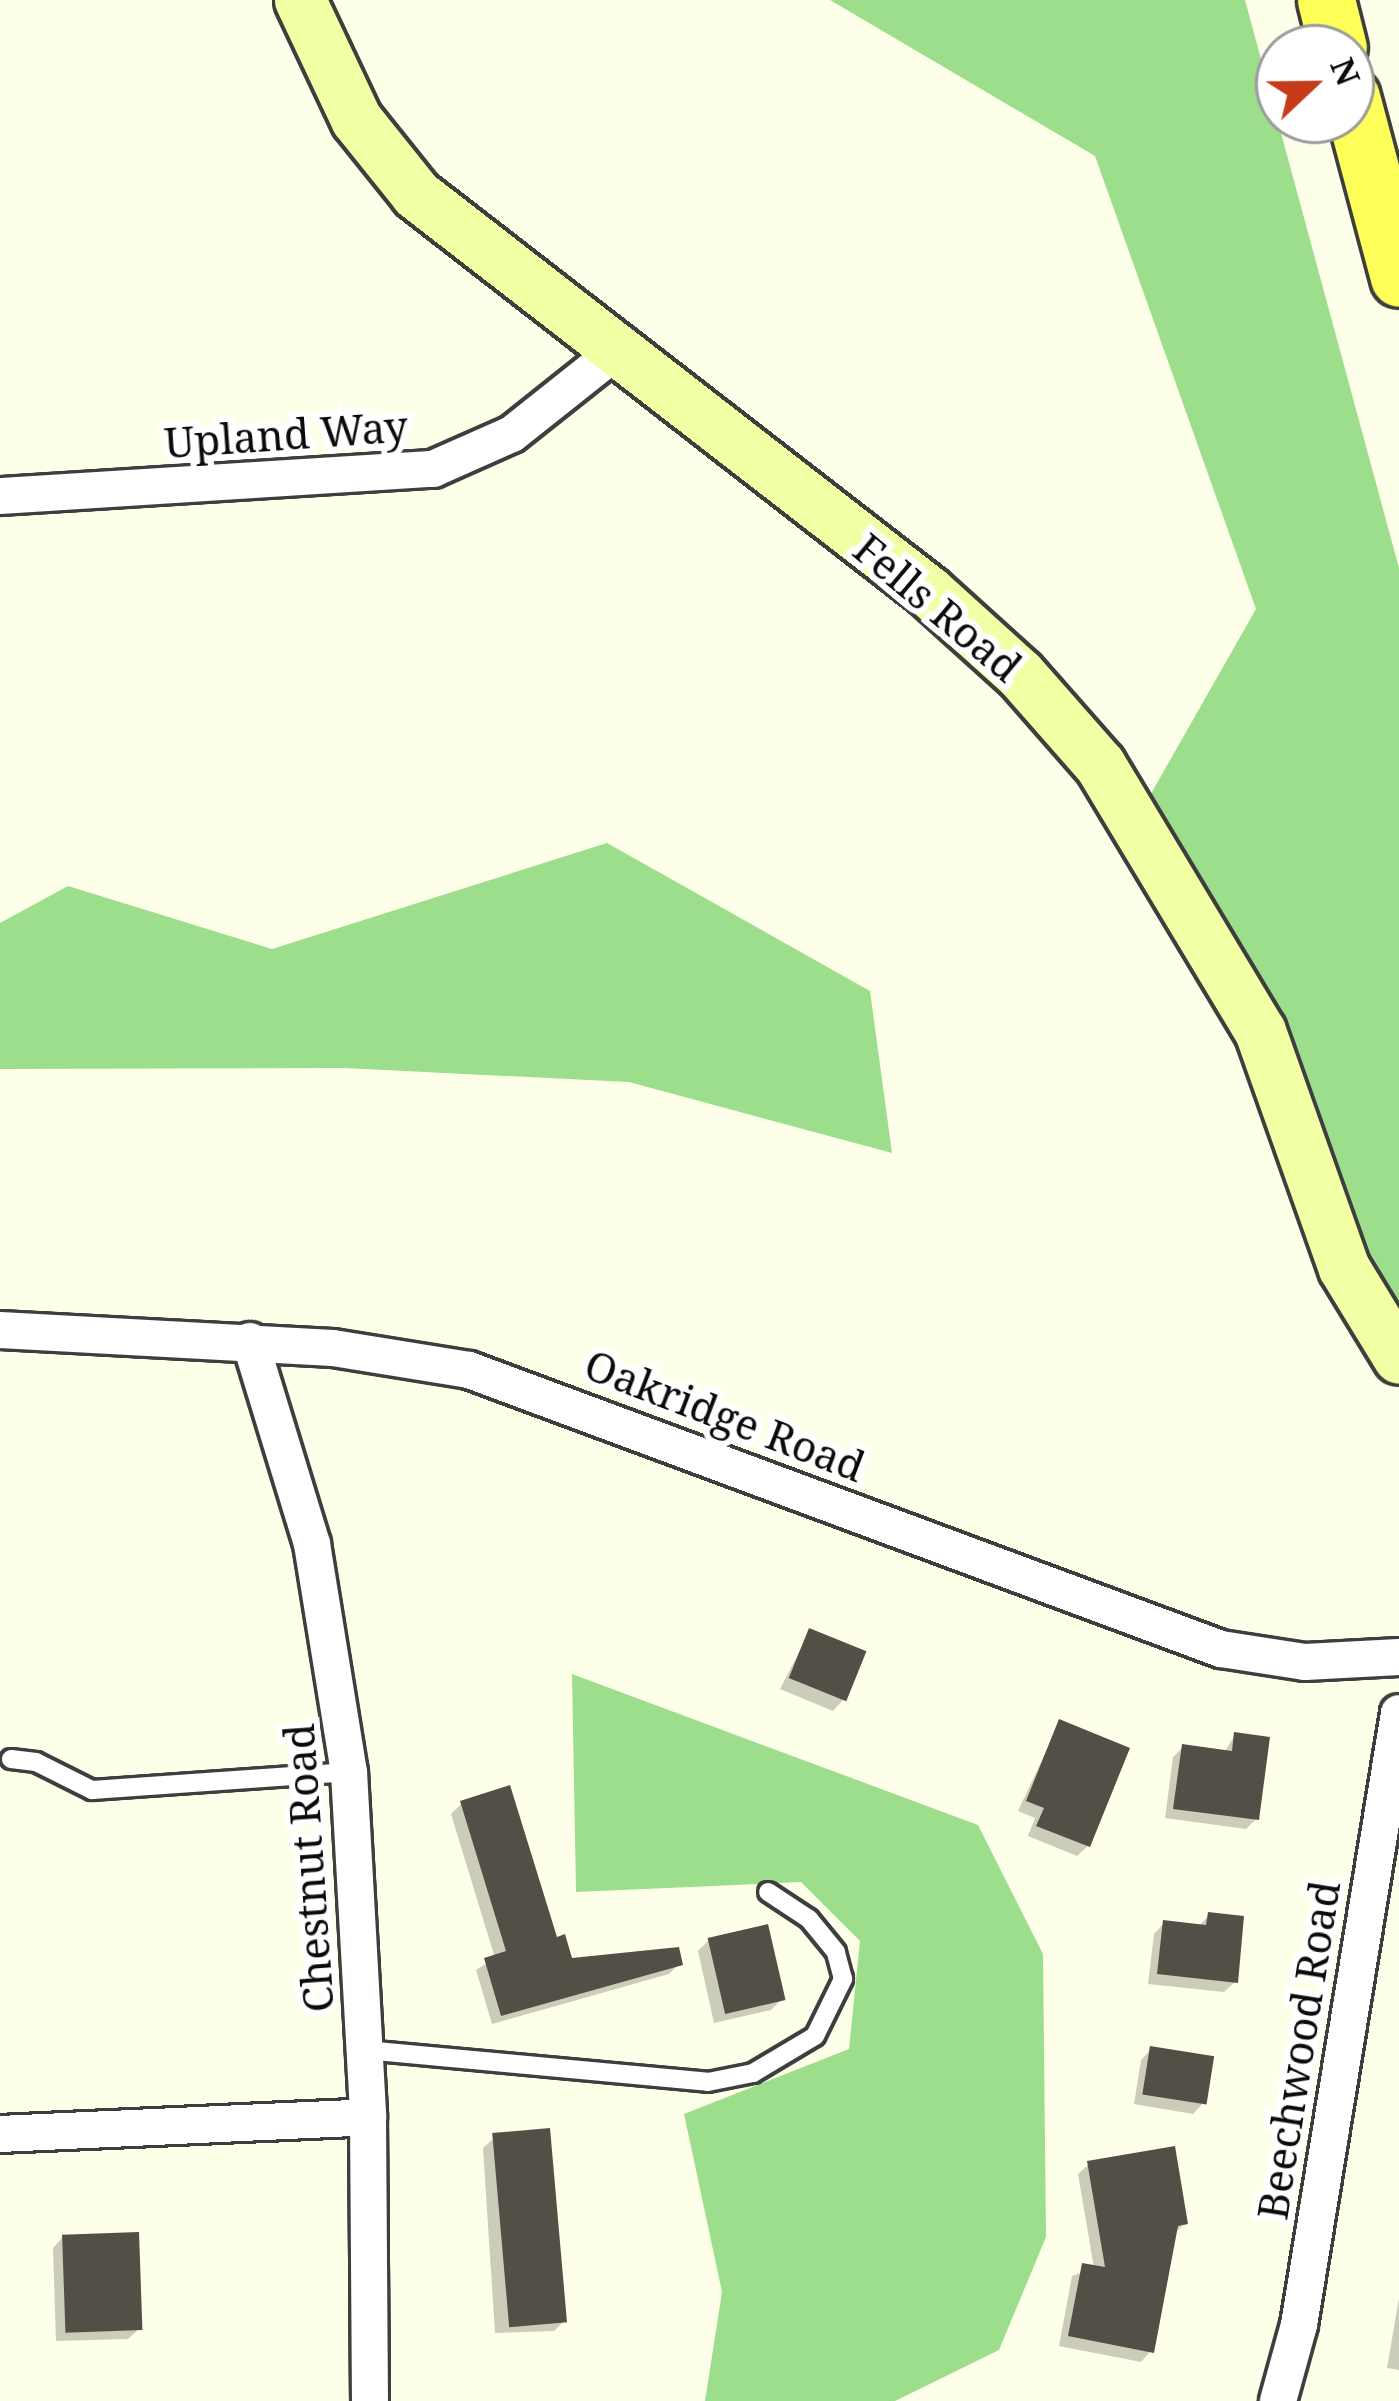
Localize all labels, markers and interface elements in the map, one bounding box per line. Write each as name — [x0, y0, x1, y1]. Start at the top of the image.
north arrow — [1255, 24, 1375, 144]
text: N — [1320, 51, 1372, 92]
street label: Upland Way — [163, 400, 409, 468]
street label: Fells Road — [844, 523, 1032, 691]
street label: Oakridge Road — [578, 1339, 872, 1491]
street label: Chestnut Road — [273, 1722, 343, 2014]
street label: Beechwood Road — [1246, 1877, 1350, 2223]

